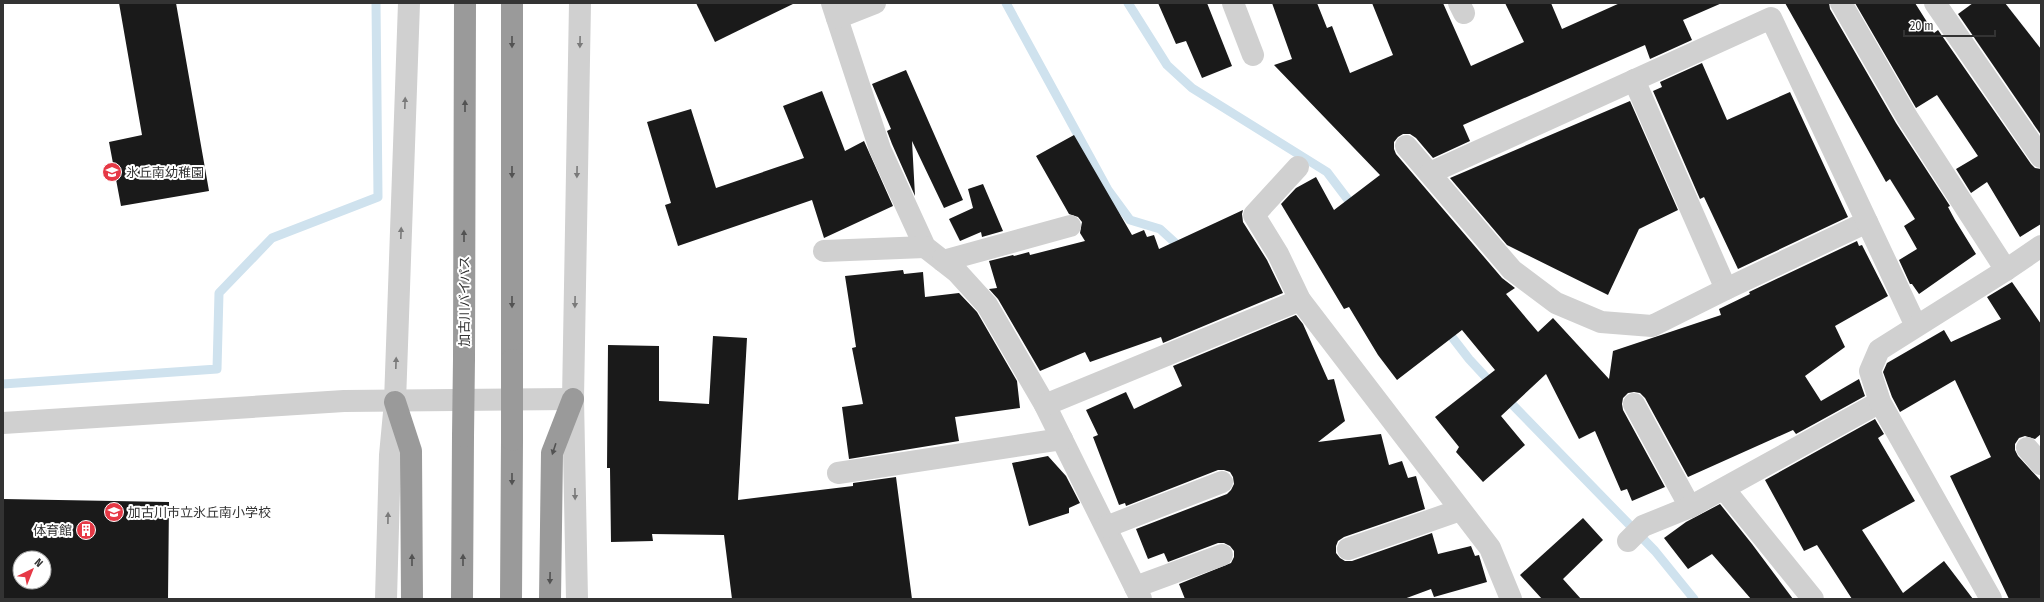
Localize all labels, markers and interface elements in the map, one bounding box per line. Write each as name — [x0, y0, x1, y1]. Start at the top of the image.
scale bar — [1904, 12, 1995, 38]
text: 20 m — [1910, 19, 1934, 33]
one-way arrow — [509, 36, 515, 49]
one-way arrow — [576, 36, 583, 48]
one-way arrow — [402, 97, 409, 109]
one-way arrow — [462, 99, 468, 112]
school or university icon: 氷丘南幼稚園 — [101, 161, 123, 183]
place label: 氷丘南幼稚園 — [126, 165, 204, 180]
one-way arrow — [509, 166, 515, 179]
one-way arrow — [574, 166, 580, 179]
one-way arrow — [398, 226, 404, 239]
one-way arrow — [461, 229, 467, 242]
street label: 加古川バイパス — [457, 256, 472, 346]
one-way arrow — [509, 296, 515, 309]
one-way arrow — [572, 296, 578, 309]
one-way arrow — [393, 356, 399, 369]
one-way arrow — [551, 443, 557, 455]
one-way arrow — [509, 473, 515, 486]
one-way arrow — [572, 488, 578, 501]
school or university icon: 加古川市立氷丘南小学校 — [103, 501, 125, 523]
place label: 加古川市立氷丘南小学校 — [128, 505, 271, 520]
one-way arrow — [385, 511, 391, 524]
building icon: 体育館 — [75, 519, 97, 541]
place label: 体育館 — [33, 523, 72, 538]
north arrow — [12, 550, 52, 590]
one-way arrow — [409, 553, 415, 566]
one-way arrow — [459, 554, 466, 566]
text: N — [32, 556, 45, 570]
one-way arrow — [547, 572, 553, 585]

